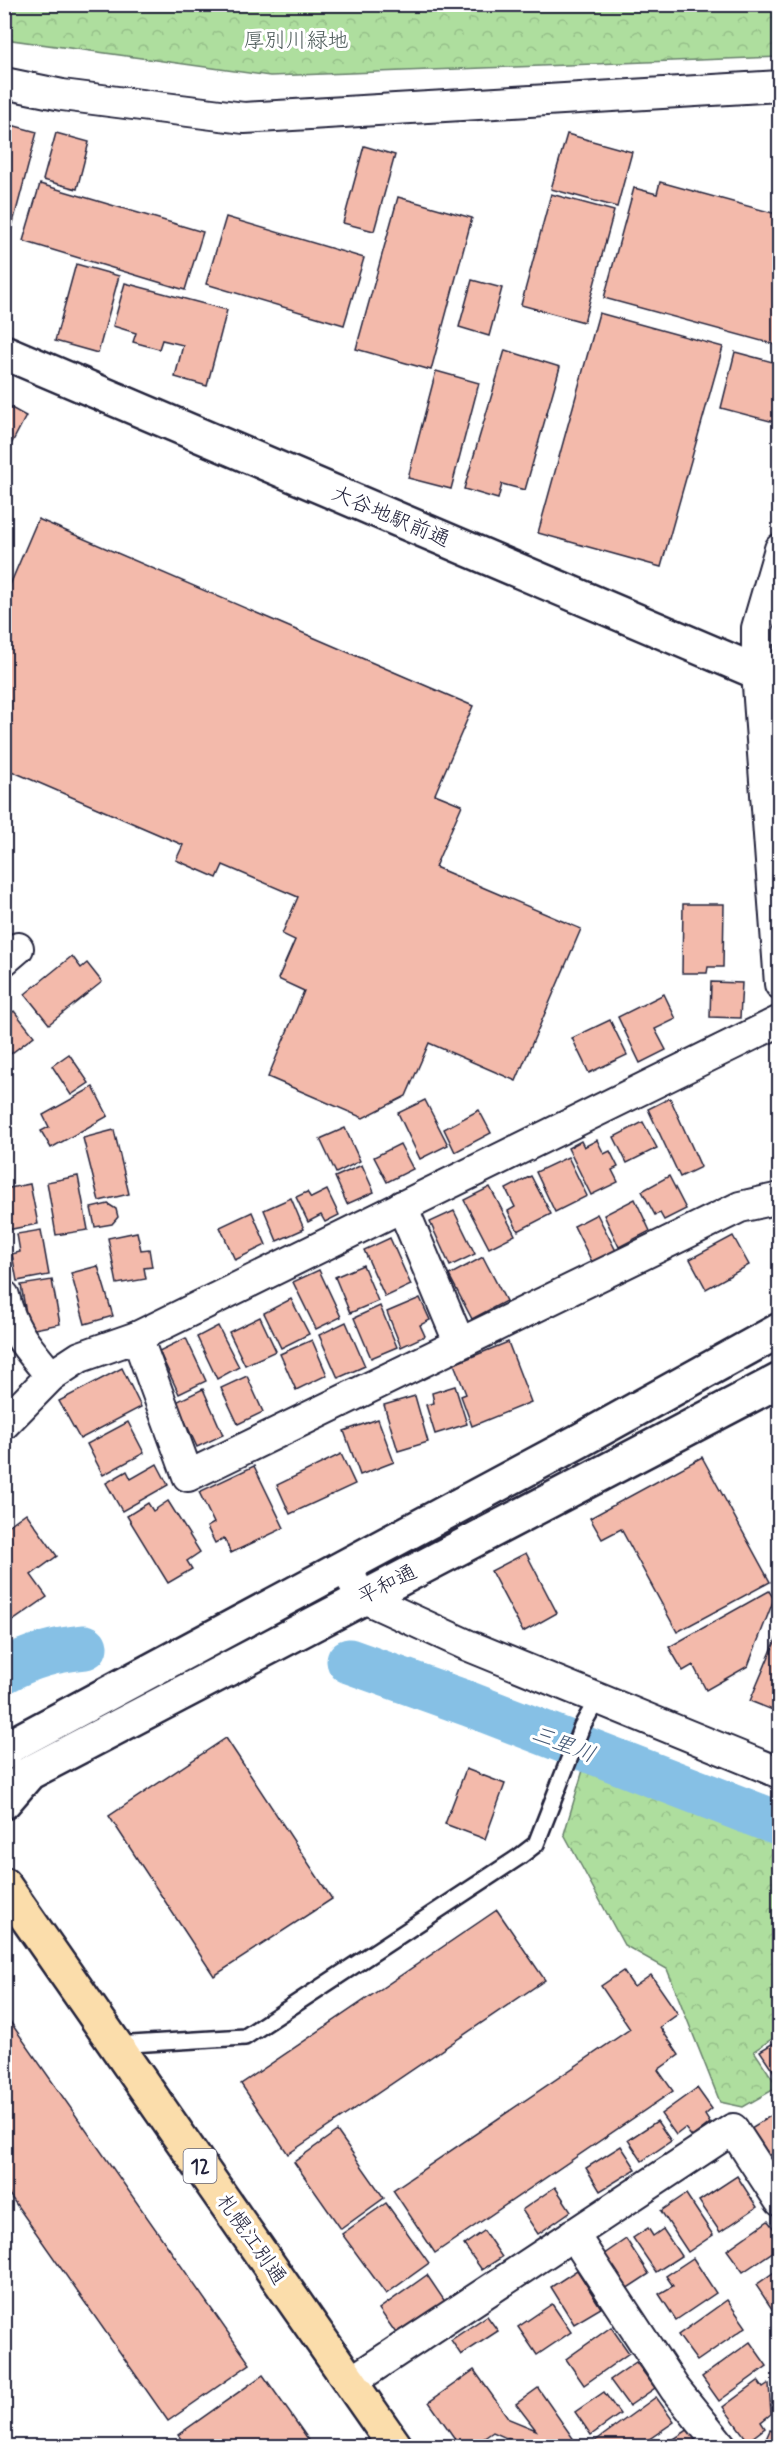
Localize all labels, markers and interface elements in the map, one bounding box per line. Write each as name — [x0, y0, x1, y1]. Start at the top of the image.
park label: 厚別川緑地 — [244, 27, 349, 55]
street label: 大谷地駅前通 — [327, 479, 454, 554]
street label: 平和通 — [353, 1558, 422, 1612]
water label: 三里川 — [527, 1720, 599, 1770]
road number: 12 — [184, 2149, 216, 2183]
street label: 札幌江別通 — [210, 2189, 293, 2291]

